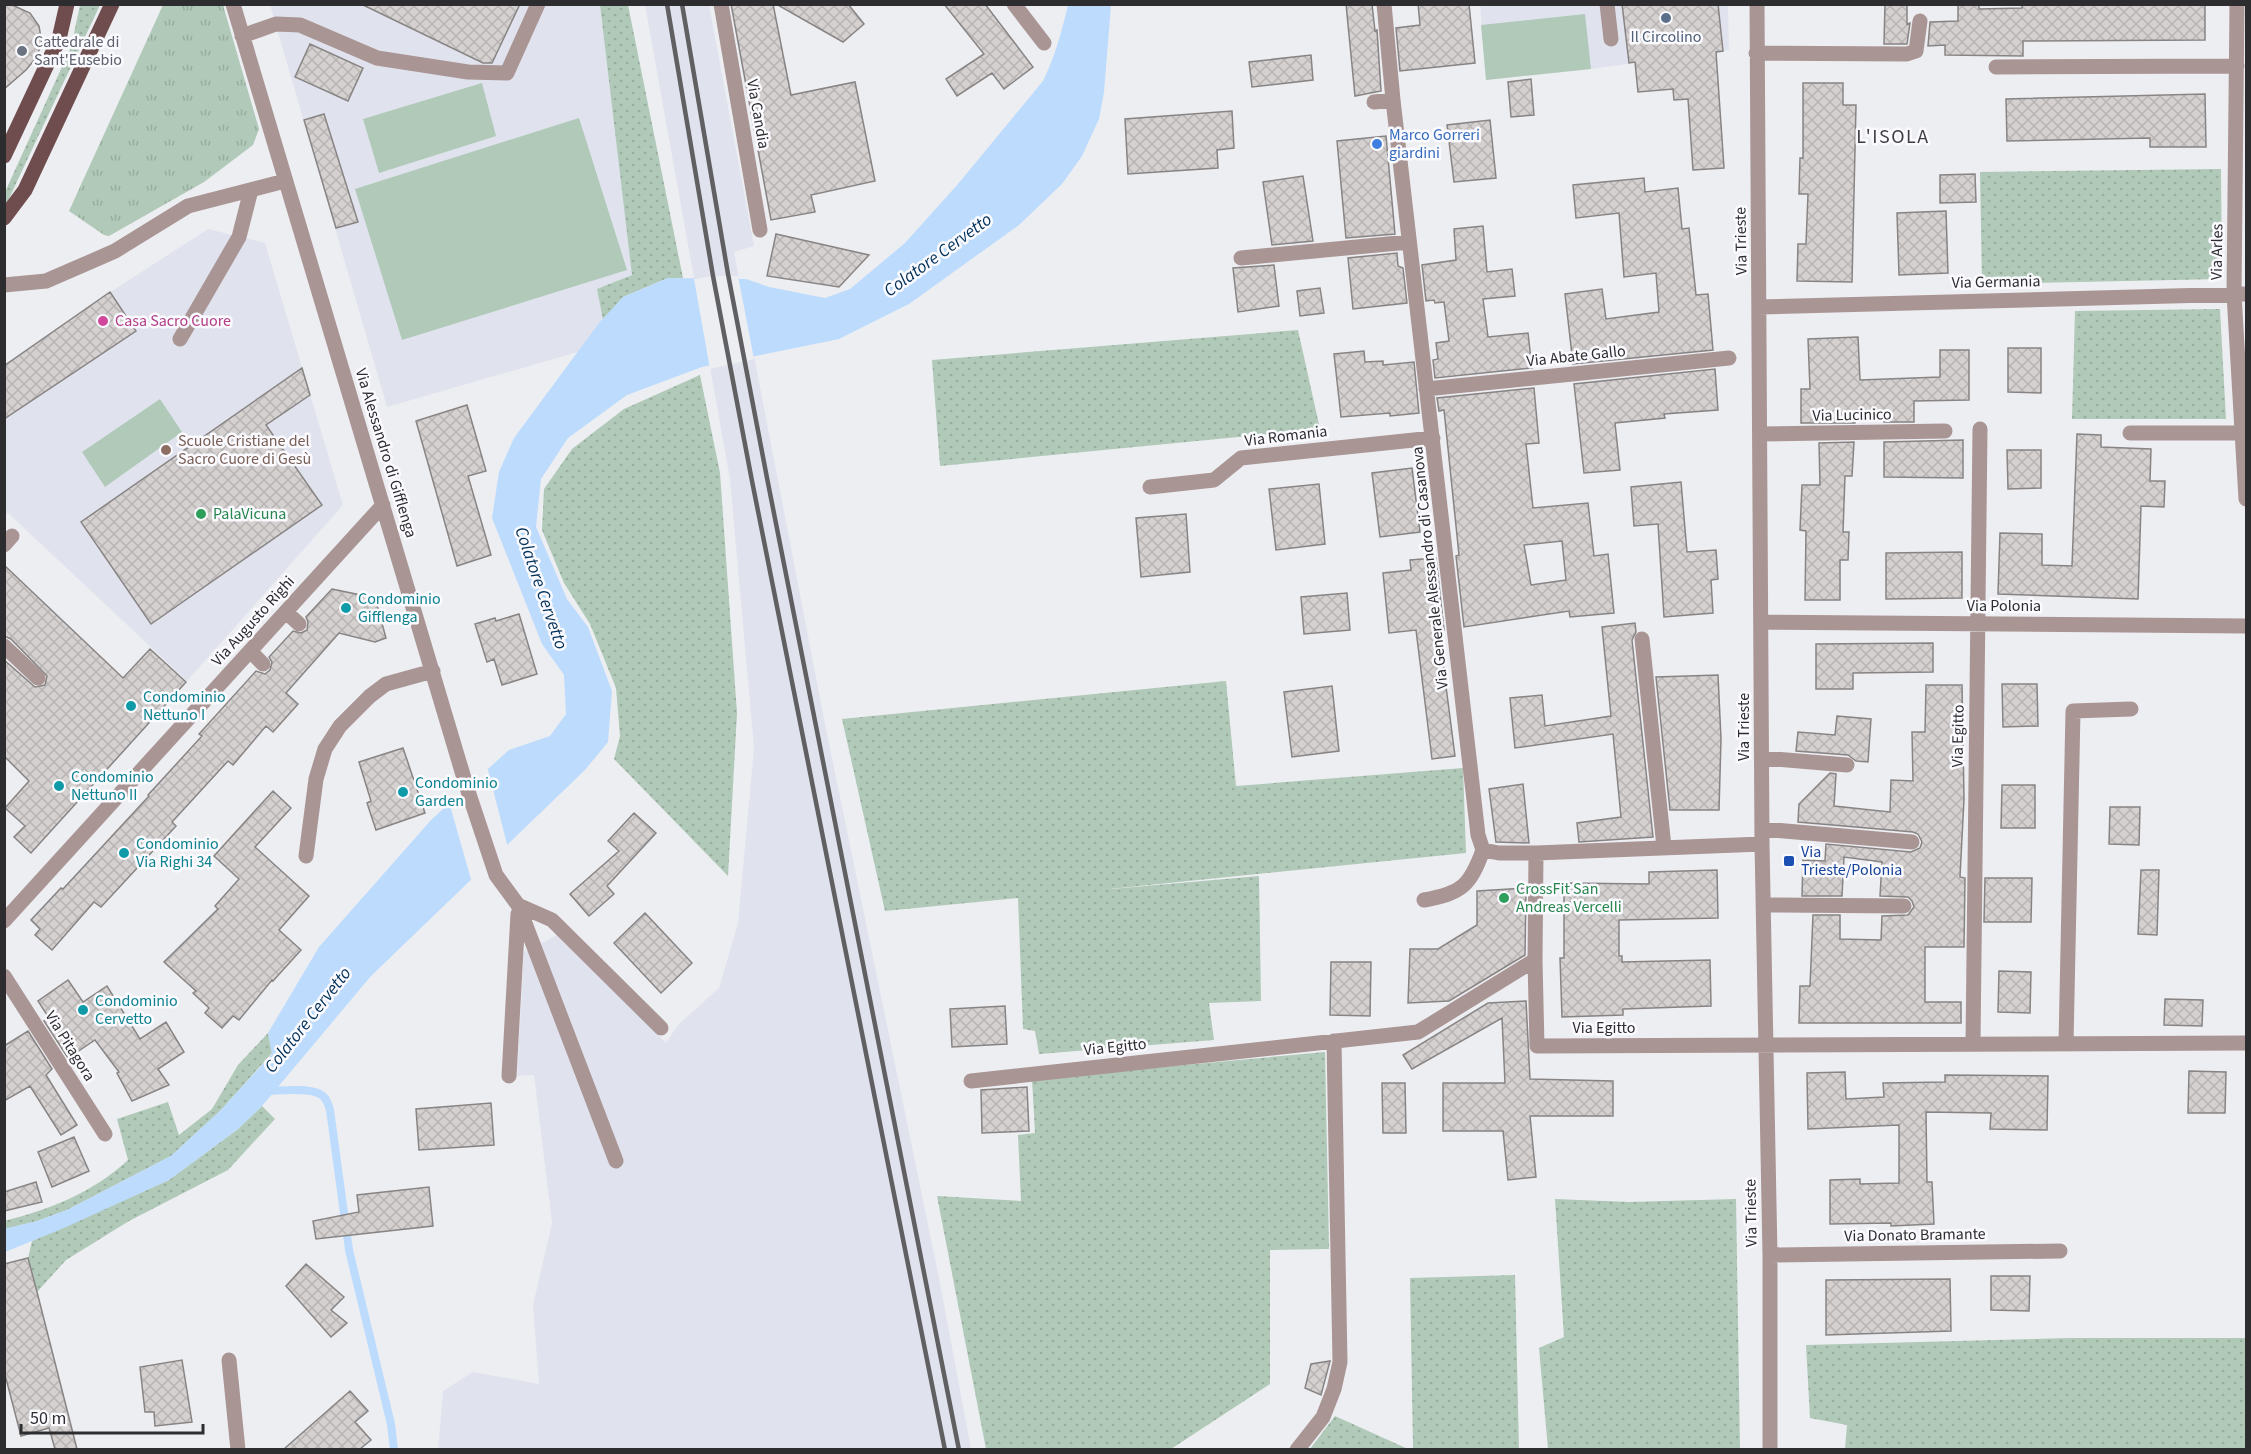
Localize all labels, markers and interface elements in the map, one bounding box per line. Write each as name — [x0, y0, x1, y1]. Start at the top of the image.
marker: Il Circolino — [1659, 11, 1673, 25]
place label: Il Circolino — [1630, 26, 1702, 48]
place label: Cattedrale di Sant'Eusebio — [34, 31, 122, 71]
marker: Cattedrale di Sant'Eusebio — [15, 44, 29, 58]
street label: Via Candia — [741, 77, 775, 151]
district label: L'ISOLA — [1856, 123, 1930, 151]
place label: Marco Gorreri giardini — [1389, 124, 1480, 164]
marker: Marco Gorreri giardini — [1370, 137, 1384, 151]
water label: Colatore Cervetto — [879, 207, 997, 303]
street label: Via Trieste — [1729, 207, 1753, 275]
street label: Via Arles — [2206, 223, 2228, 280]
street label: Via Germania — [1951, 270, 2041, 294]
place label: Casa Sacro Cuore — [115, 310, 231, 332]
marker: Casa Sacro Cuore — [96, 314, 110, 328]
street label: Via Abate Gallo — [1525, 340, 1627, 372]
street label: Via Alessandro di Gifflenga — [350, 366, 422, 540]
street label: Via Lucinico — [1812, 403, 1892, 427]
street label: Via Romania — [1243, 420, 1329, 452]
place label: Scuole Cristiane del Sacro Cuore di Gesù — [178, 430, 311, 470]
marker: Scuole Cristiane del Sacro Cuore di Gesù — [159, 443, 173, 457]
street label: Via Generale Alessandro di Casanova — [1406, 446, 1454, 690]
place label: PalaVicuna — [213, 503, 286, 525]
marker: PalaVicuna — [194, 507, 208, 521]
water label: Colatore Cervetto — [508, 523, 574, 653]
street label: Via Augusto Righi — [206, 571, 300, 671]
place label: Condominio Gifflenga — [358, 588, 441, 628]
street label: Via Polonia — [1967, 595, 2041, 617]
marker: Condominio Gifflenga — [339, 601, 353, 615]
place label: Condominio Nettuno I — [143, 686, 226, 726]
street label: Via Trieste — [1733, 693, 1755, 761]
marker: Condominio Nettuno I — [124, 699, 138, 713]
street label: Via Egitto — [1946, 704, 1970, 768]
place label: Condominio Nettuno II — [71, 766, 154, 806]
place label: Condominio Garden — [415, 772, 498, 812]
marker: Condominio Nettuno II — [52, 779, 66, 793]
marker: Condominio Garden — [396, 785, 410, 799]
place label: Condominio Via Righi 34 — [136, 833, 219, 873]
place label: Via Trieste/Polonia — [1801, 841, 1902, 881]
marker: Condominio Via Righi 34 — [117, 846, 131, 860]
marker: Via Trieste/Polonia — [1782, 854, 1796, 868]
place label: CrossFit San Andreas Vercelli — [1516, 878, 1622, 918]
marker: CrossFit San Andreas Vercelli — [1497, 891, 1511, 905]
water label: Colatore Cervetto — [259, 962, 357, 1078]
place label: Condominio Cervetto — [95, 990, 178, 1030]
marker: Condominio Cervetto — [76, 1003, 90, 1017]
street label: Via Pitagora — [40, 1007, 100, 1085]
street label: Via Egitto — [1573, 1017, 1635, 1039]
street label: Via Egitto — [1083, 1033, 1147, 1061]
street label: Via Trieste — [1739, 1179, 1763, 1247]
street label: Via Donato Bramante — [1844, 1223, 1986, 1247]
scale bar — [21, 1397, 202, 1435]
text: 50 m — [30, 1406, 66, 1431]

